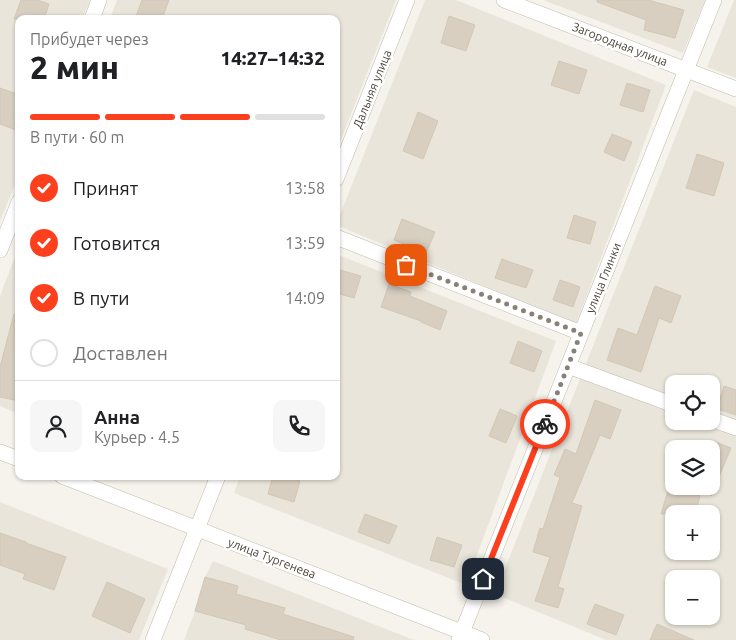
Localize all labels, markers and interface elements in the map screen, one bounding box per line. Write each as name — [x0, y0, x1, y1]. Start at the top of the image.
street label: Загородная улица — [570, 20, 670, 68]
text: Прибудет через — [30, 30, 149, 48]
text: 14:27–14:32 — [220, 47, 325, 69]
street label: Дальняя улица — [350, 48, 394, 130]
text: 2 мин — [30, 49, 119, 85]
text: В пути · 60 m — [30, 128, 124, 146]
icon: check — [30, 174, 58, 202]
text: Принят — [73, 177, 138, 199]
text: 13:58 — [285, 179, 325, 197]
icon: check — [30, 229, 58, 257]
text: Готовится — [73, 232, 160, 254]
text: 13:59 — [285, 234, 325, 252]
street label: улица Глинки — [583, 241, 623, 315]
pin — [385, 244, 427, 286]
icon: bag — [392, 251, 420, 279]
icon: check — [30, 284, 58, 312]
text: В пути — [73, 287, 130, 309]
text: 14:09 — [285, 289, 325, 307]
text: Доставлен — [73, 342, 168, 364]
map controls — [665, 375, 720, 625]
button: locate — [665, 375, 720, 430]
courier — [520, 399, 570, 449]
button: person — [30, 400, 82, 452]
button: phone — [273, 400, 325, 452]
text: Анна — [94, 406, 140, 428]
icon: bike — [531, 410, 559, 438]
text: Курьер · 4.5 — [94, 428, 180, 446]
button: layers — [665, 440, 720, 495]
button: + — [665, 505, 720, 560]
street label: улица Тургенева — [226, 535, 318, 581]
pin — [462, 558, 504, 600]
icon: home — [469, 565, 497, 593]
button: − — [665, 570, 720, 625]

